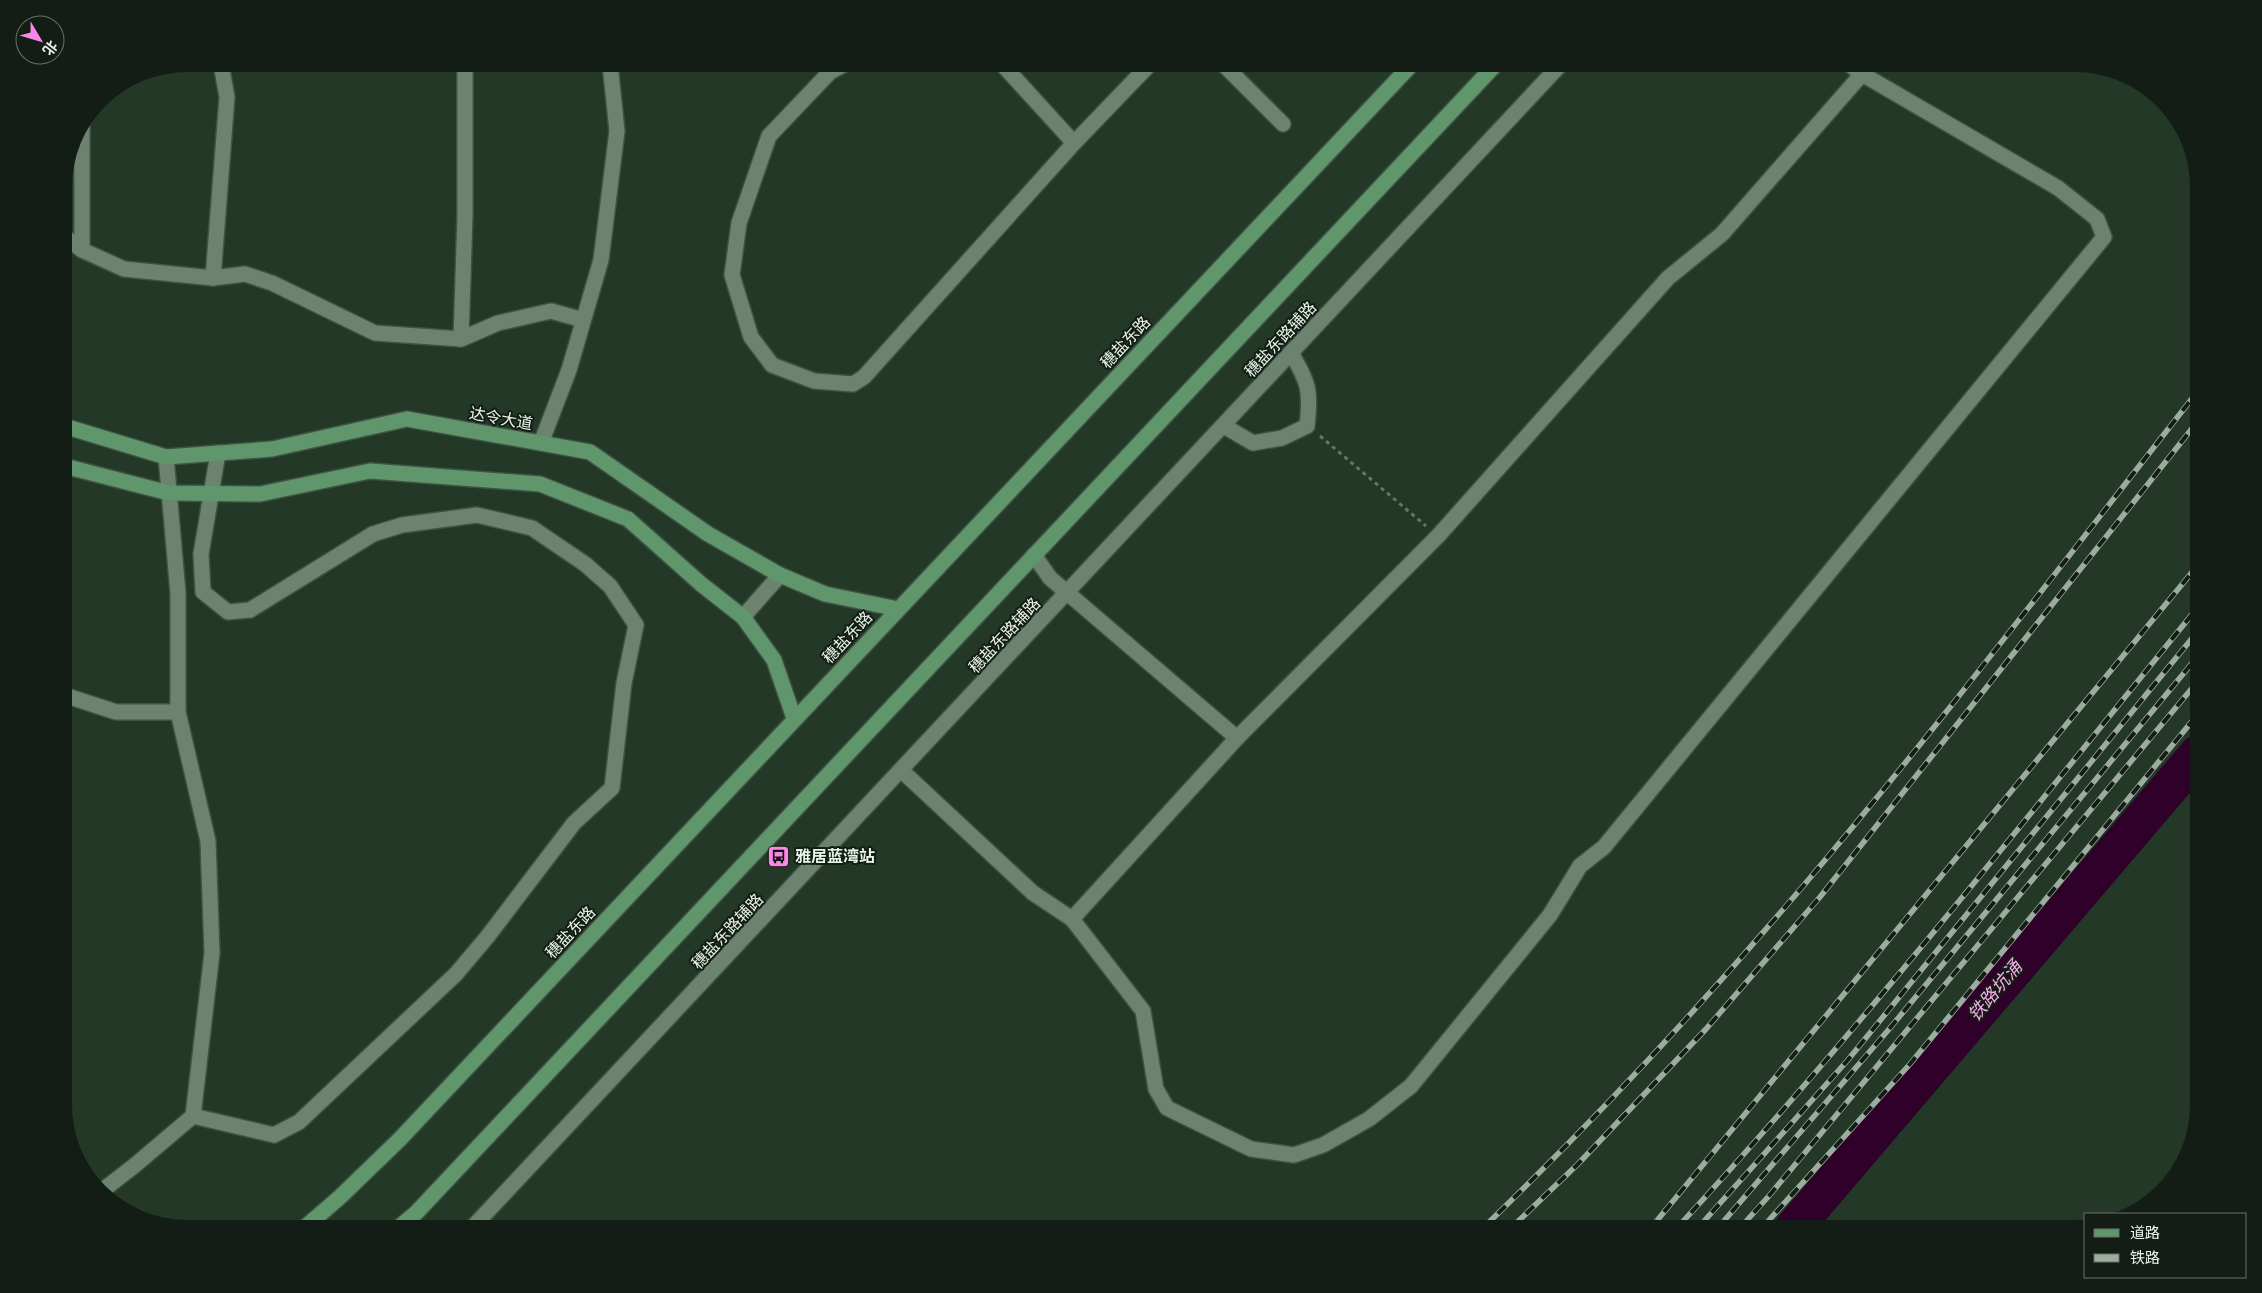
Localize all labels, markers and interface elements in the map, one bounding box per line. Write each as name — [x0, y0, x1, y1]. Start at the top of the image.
north arrow — [15, 15, 65, 65]
text: 北 — [39, 37, 62, 60]
street label: 穗盐东路辅路 — [1239, 296, 1320, 381]
street label: 穗盐东路 — [1095, 311, 1154, 372]
street label: 达令大道 — [468, 402, 534, 433]
street label: 穗盐东路辅路 — [963, 592, 1044, 677]
street label: 穗盐东路 — [817, 606, 876, 667]
bus stop icon: 雅居蓝湾站 — [767, 844, 791, 868]
place label: 雅居蓝湾站 — [795, 845, 875, 866]
street label: 穗盐东路辅路 — [686, 888, 767, 973]
street label: 穗盐东路 — [540, 901, 599, 962]
water label: 铁路坑涌 — [1962, 954, 2028, 1026]
legend — [2084, 1213, 2247, 1278]
text: 道路 — [2130, 1222, 2160, 1242]
text: 铁路 — [2130, 1247, 2160, 1267]

